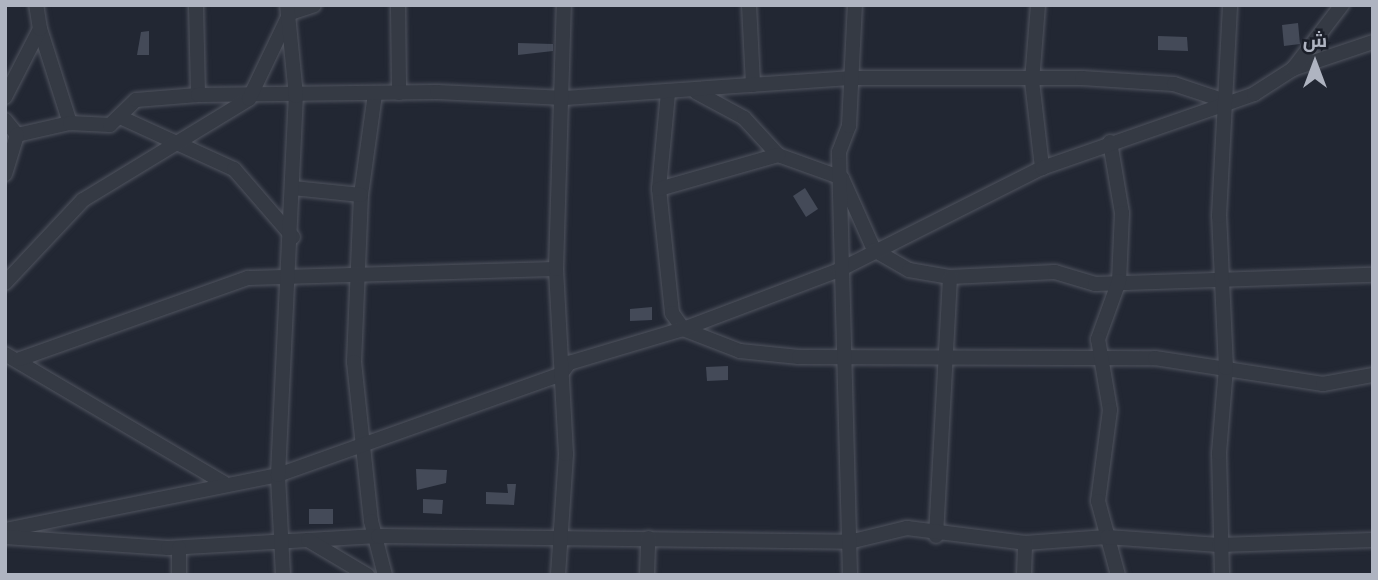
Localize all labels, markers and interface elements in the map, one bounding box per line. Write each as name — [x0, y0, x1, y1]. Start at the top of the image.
north arrow — [1280, 28, 1350, 98]
text: ش — [1303, 28, 1327, 55]

